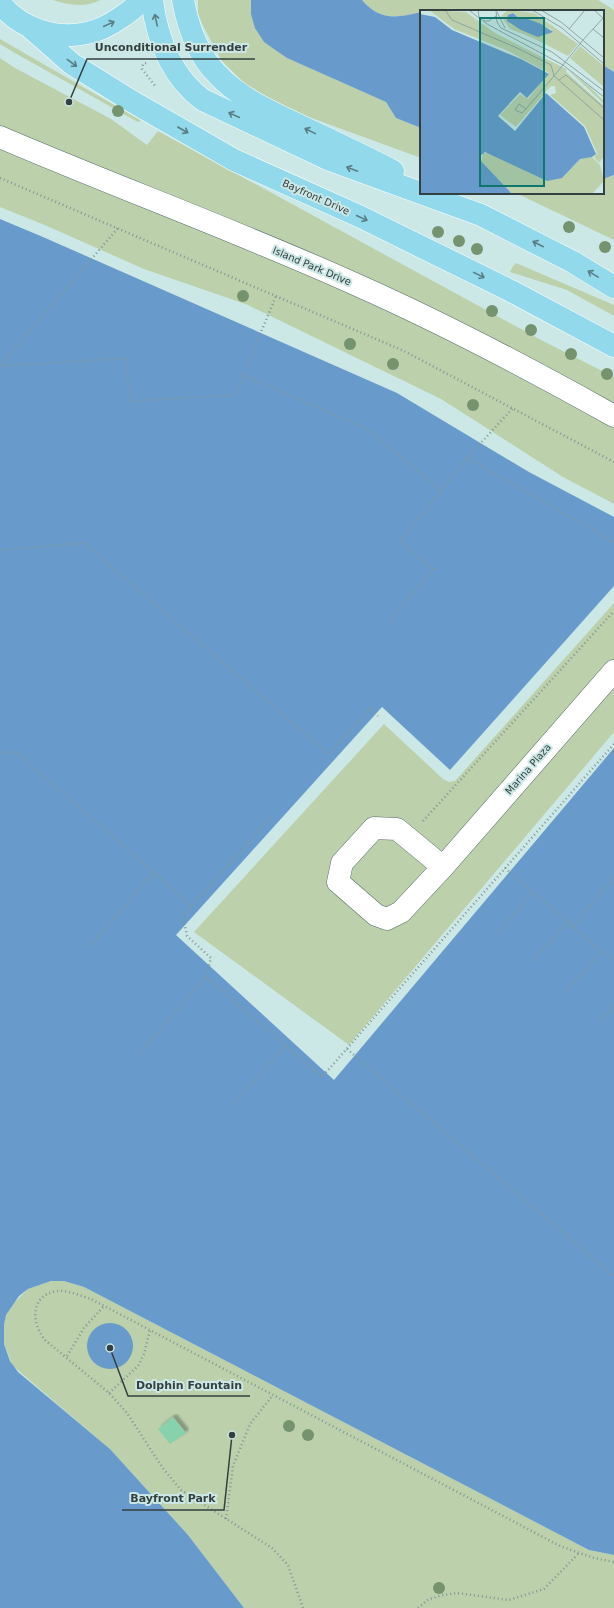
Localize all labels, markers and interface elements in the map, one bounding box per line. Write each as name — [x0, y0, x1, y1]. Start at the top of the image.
inset map — [420, 10, 604, 194]
one-way arrow — [152, 13, 160, 26]
one-way arrow — [103, 20, 115, 27]
callout: Unconditional Surrender — [87, 36, 255, 59]
text: Unconditional Surrender — [95, 41, 248, 54]
one-way arrow — [66, 58, 77, 67]
one-way arrow — [228, 111, 240, 118]
one-way arrow — [177, 127, 189, 134]
one-way arrow — [305, 127, 317, 134]
one-way arrow — [347, 164, 359, 172]
street label: Bayfront Drive — [281, 177, 351, 217]
one-way arrow — [356, 215, 368, 222]
one-way arrow — [532, 240, 544, 247]
street label: Island Park Drive — [271, 244, 353, 288]
one-way arrow — [587, 270, 599, 278]
one-way arrow — [473, 272, 485, 279]
street label: Marina Plaza — [503, 741, 553, 797]
callout: Dolphin Fountain — [128, 1373, 250, 1396]
text: Dolphin Fountain — [136, 1379, 242, 1392]
callout: Bayfront Park — [122, 1487, 224, 1510]
text: Bayfront Park — [130, 1492, 216, 1505]

